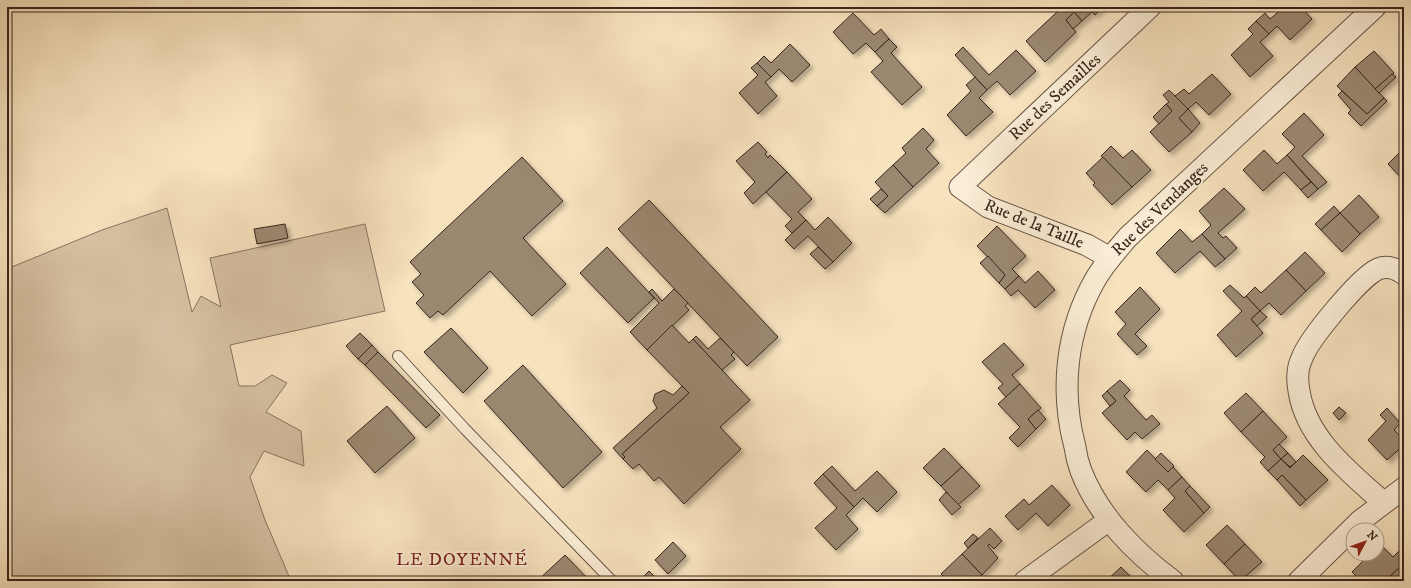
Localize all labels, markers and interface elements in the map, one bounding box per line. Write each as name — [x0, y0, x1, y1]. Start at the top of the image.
street label: Rue des Semailles — [1004, 48, 1106, 145]
street label: Rue des Vendanges — [1107, 157, 1213, 261]
street label: Rue de la Taille — [981, 194, 1087, 254]
north arrow — [1345, 522, 1385, 562]
text: N — [1364, 528, 1380, 544]
district label: LE DOYENNÉ — [396, 549, 528, 571]

